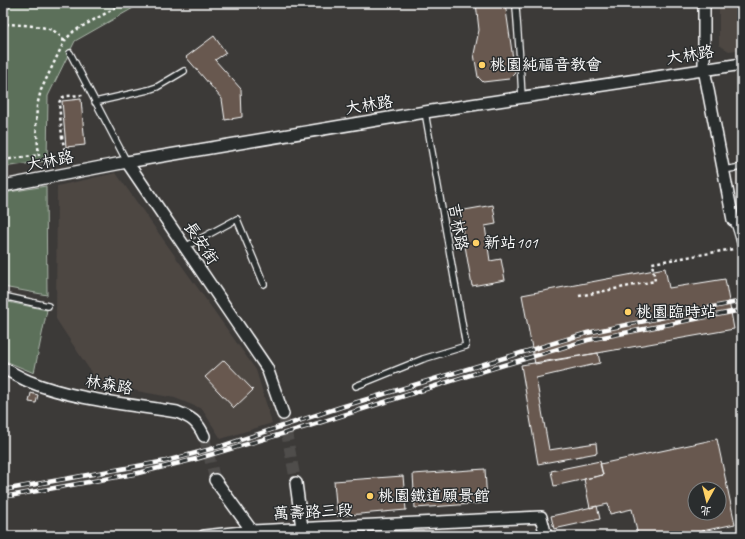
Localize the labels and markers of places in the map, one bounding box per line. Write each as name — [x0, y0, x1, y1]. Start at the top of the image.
place label: 桃園純福音教會 — [490, 55, 602, 75]
marker: 桃園純福音教會 — [477, 60, 487, 70]
place label: 新站101 — [484, 233, 538, 253]
marker: 新站101 — [471, 238, 481, 248]
place label: 桃園臨時站 — [636, 302, 716, 322]
marker: 桃園臨時站 — [623, 307, 633, 317]
place label: 桃園鐵道願景館 — [378, 486, 490, 506]
marker: 桃園鐵道願景館 — [365, 491, 375, 501]

